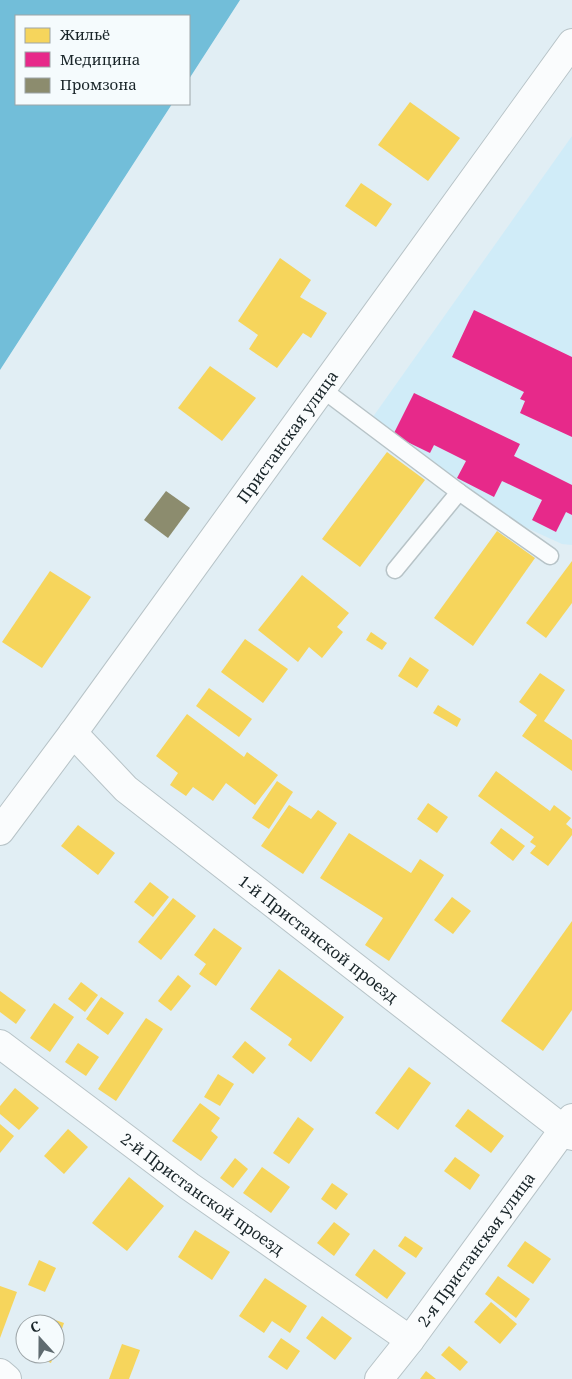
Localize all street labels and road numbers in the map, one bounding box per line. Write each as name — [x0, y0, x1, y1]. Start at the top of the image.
street label: Пристанская улица — [232, 366, 343, 507]
street label: 1-й Пристанской проезд — [234, 870, 403, 1008]
street label: 2-й Пристанской проезд — [116, 1128, 289, 1260]
street label: 2-я Пристанская улица — [412, 1168, 540, 1331]

